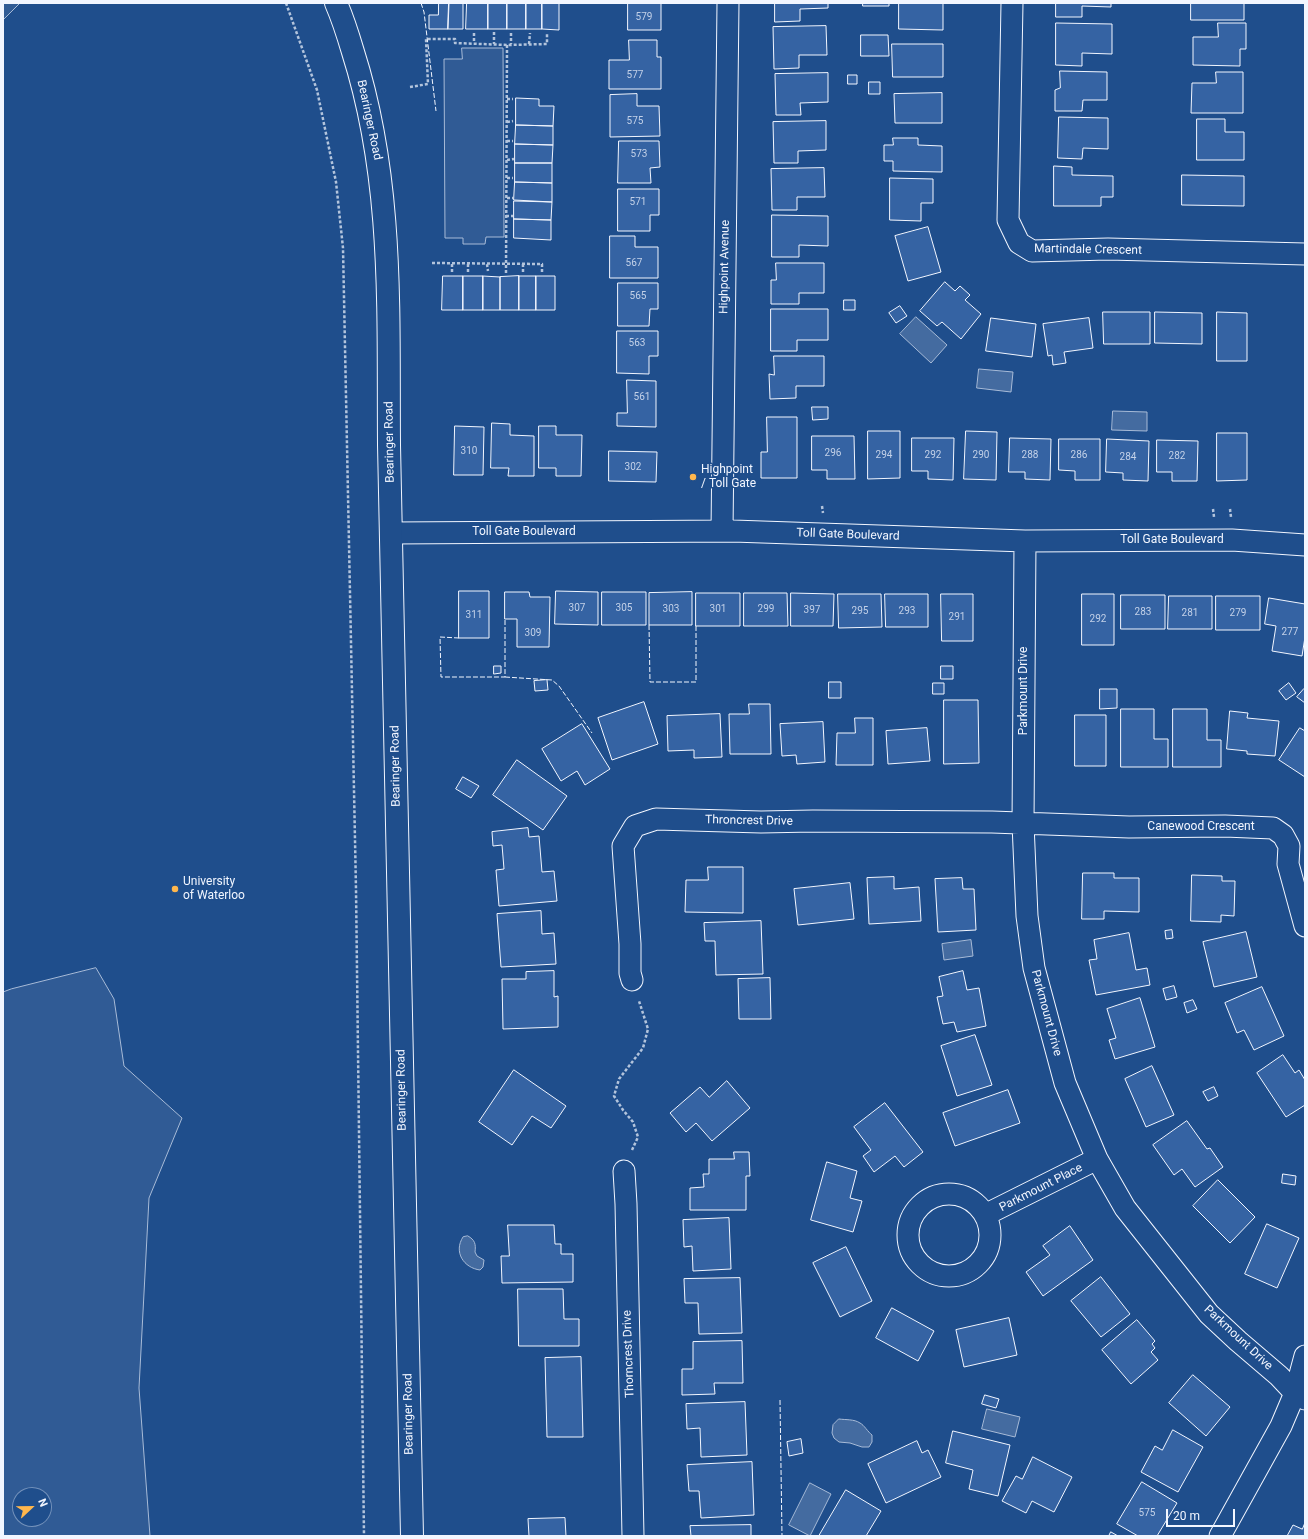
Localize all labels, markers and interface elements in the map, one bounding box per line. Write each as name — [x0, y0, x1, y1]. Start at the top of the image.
house number: 579 — [636, 11, 652, 23]
house number: 577 — [627, 69, 643, 81]
street label: Bearinger Road — [353, 79, 385, 161]
house number: 575 — [627, 115, 643, 127]
house number: 573 — [631, 148, 647, 160]
house number: 571 — [630, 196, 646, 208]
street label: Highpoint Avenue — [717, 220, 733, 314]
street label: Martindale Crescent — [1034, 242, 1142, 258]
house number: 567 — [626, 257, 642, 269]
house number: 565 — [630, 290, 646, 302]
house number: 563 — [629, 337, 645, 349]
house number: 561 — [634, 391, 650, 403]
street label: Bearinger Road — [382, 401, 398, 483]
house number: 310 — [461, 445, 477, 457]
house number: 296 — [825, 447, 841, 459]
house number: 294 — [876, 449, 892, 461]
house number: 292 — [925, 449, 941, 461]
house number: 290 — [973, 449, 989, 461]
house number: 288 — [1022, 449, 1038, 461]
house number: 286 — [1071, 449, 1087, 461]
house number: 282 — [1169, 450, 1185, 462]
house number: 284 — [1120, 451, 1136, 463]
house number: 302 — [625, 461, 641, 473]
place label: Highpoint / Toll Gate — [701, 463, 756, 491]
marker: Highpoint / Toll Gate — [688, 472, 698, 482]
street label: Toll Gate Boulevard — [472, 525, 576, 539]
street label: Toll Gate Boulevard — [796, 526, 900, 544]
street label: Toll Gate Boulevard — [1120, 533, 1224, 547]
house number: 307 — [569, 602, 585, 614]
house number: 305 — [616, 602, 632, 614]
house number: 303 — [663, 603, 679, 615]
house number: 301 — [710, 603, 726, 615]
house number: 299 — [758, 603, 774, 615]
house number: 397 — [804, 604, 820, 616]
house number: 295 — [852, 605, 868, 617]
house number: 293 — [899, 605, 915, 617]
house number: 283 — [1135, 606, 1151, 618]
house number: 281 — [1182, 607, 1198, 619]
house number: 279 — [1230, 607, 1246, 619]
house number: 311 — [466, 609, 482, 621]
house number: 291 — [949, 611, 965, 623]
house number: 292 — [1090, 613, 1106, 625]
house number: 277 — [1282, 626, 1298, 638]
house number: 309 — [525, 627, 541, 639]
street label: Parkmount Drive — [1017, 647, 1031, 735]
street label: Bearinger Road — [388, 725, 404, 807]
street label: Throncrest Drive — [705, 813, 793, 829]
street label: Canewood Crescent — [1147, 820, 1255, 834]
place label: University of Waterloo — [183, 875, 245, 903]
marker: University of Waterloo — [170, 884, 180, 894]
street label: Parkmount Drive — [1028, 968, 1064, 1058]
street label: Bearinger Road — [394, 1049, 410, 1131]
street label: Parkmount Place — [997, 1161, 1085, 1215]
street label: Parkmount Drive — [1201, 1303, 1275, 1373]
street label: Thorncrest Drive — [620, 1310, 638, 1398]
street label: Bearinger Road — [401, 1373, 417, 1455]
north arrow — [12, 1487, 52, 1527]
text: N — [35, 1497, 50, 1509]
scale bar — [1168, 1501, 1237, 1527]
house number: 575 — [1139, 1507, 1155, 1519]
text: 20 m — [1173, 1509, 1200, 1523]

